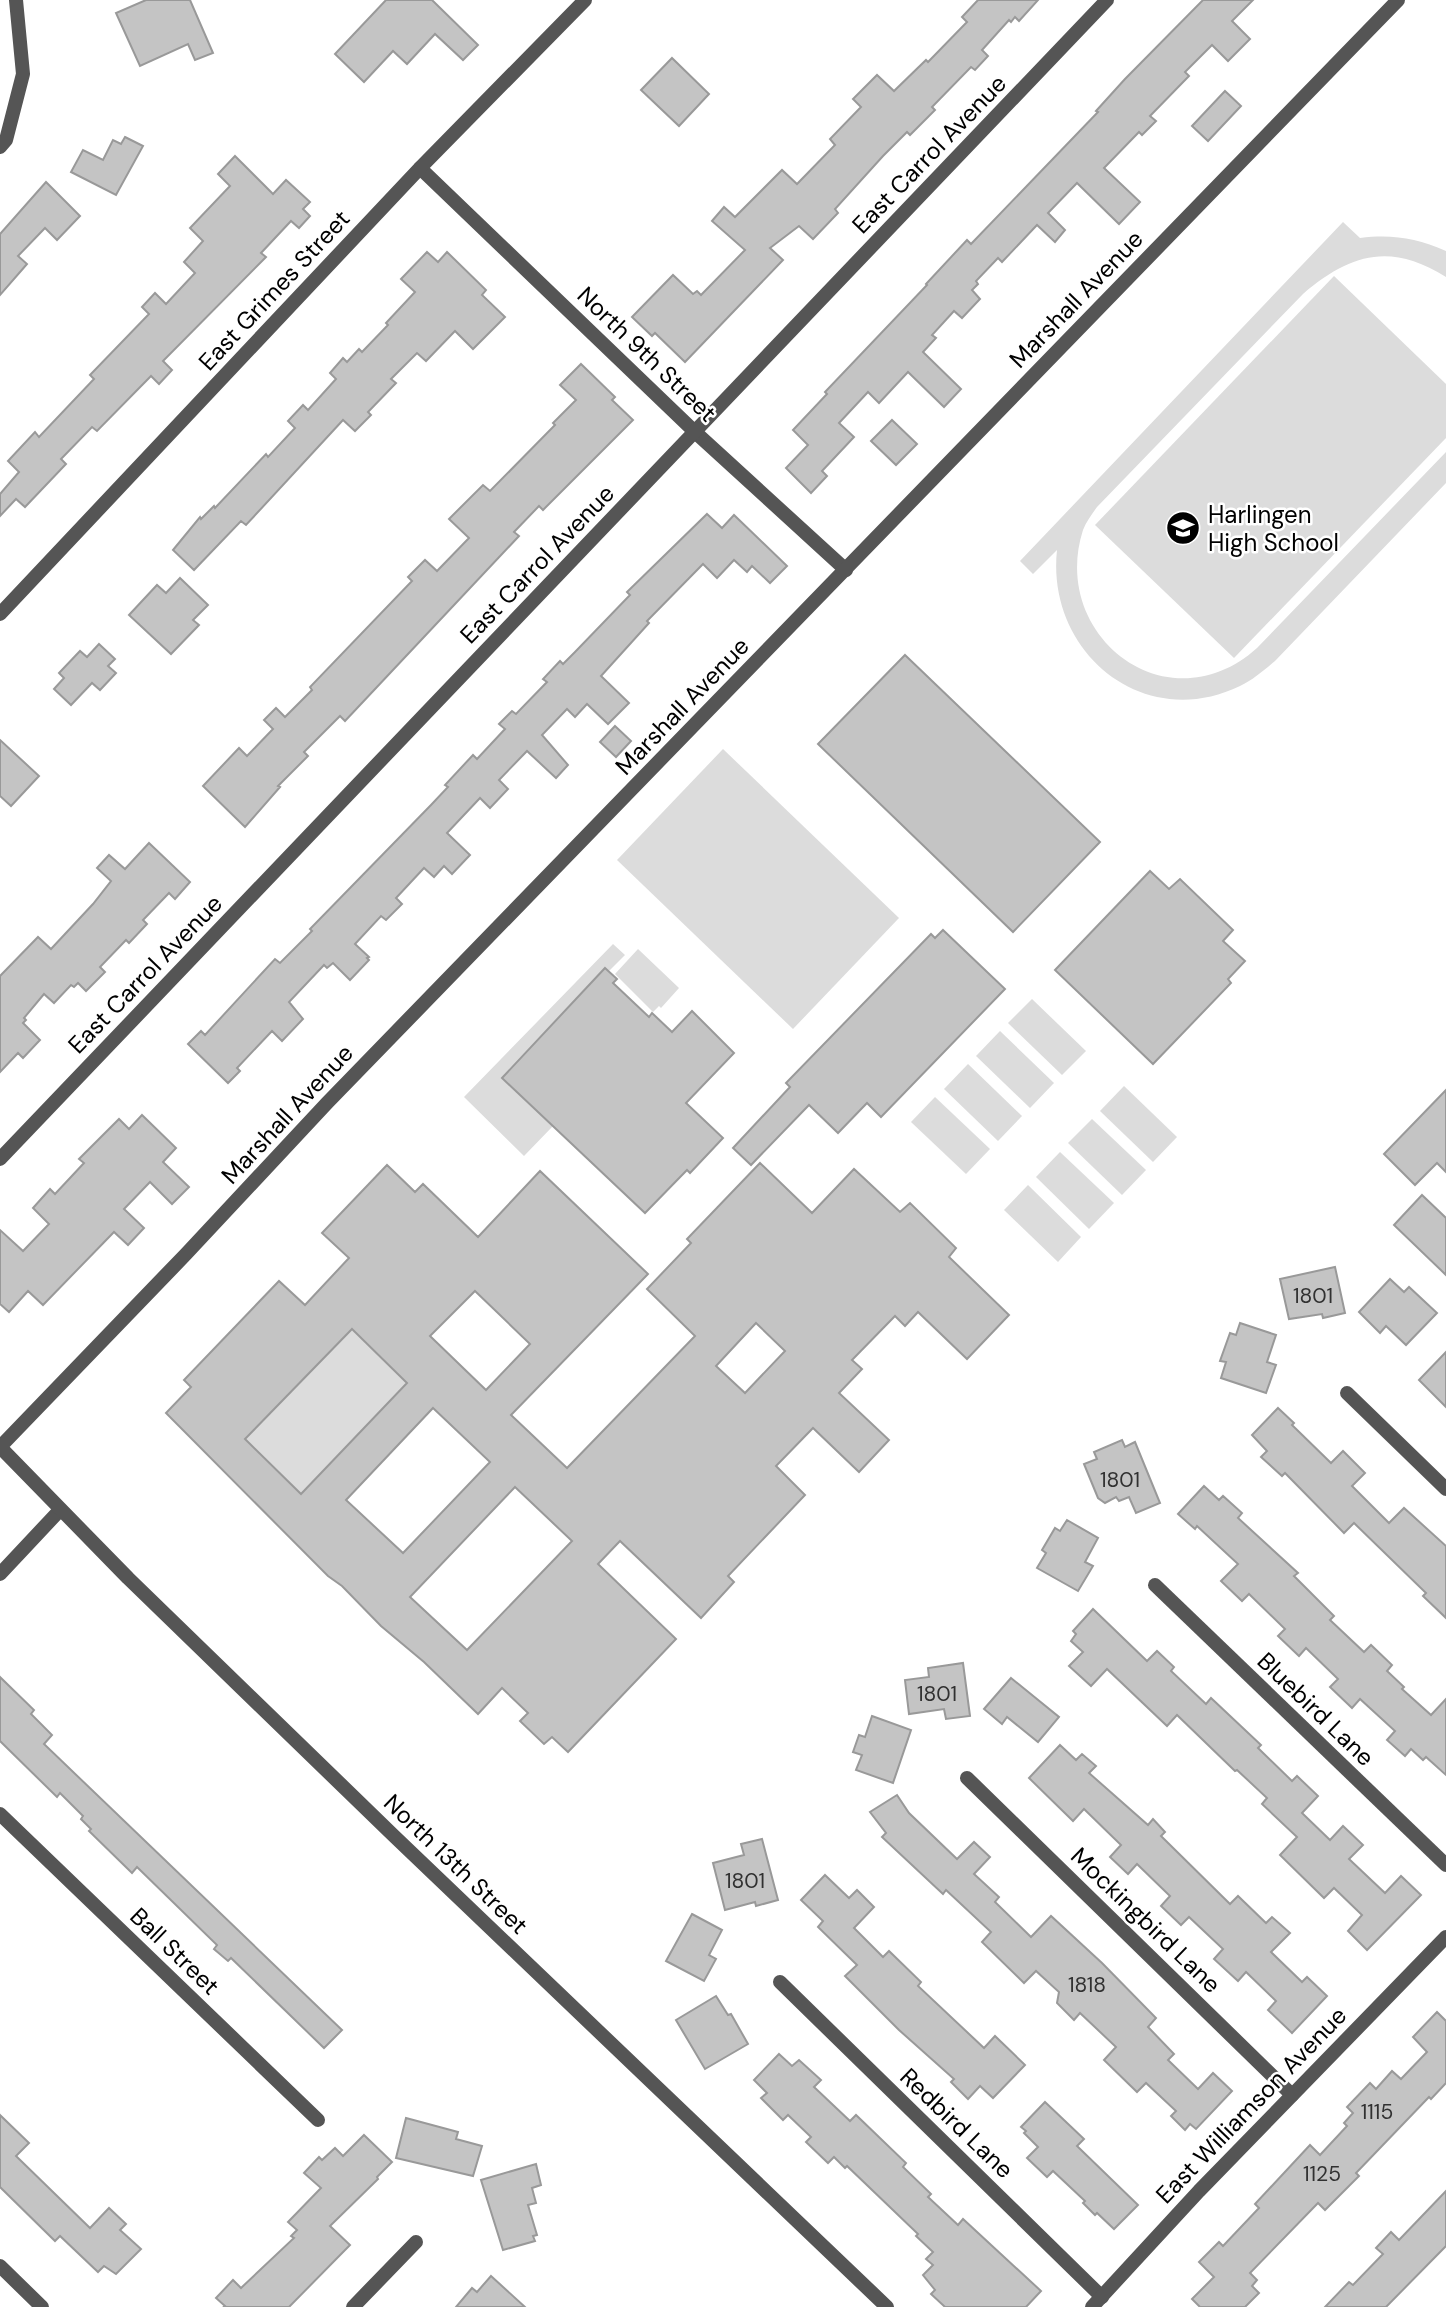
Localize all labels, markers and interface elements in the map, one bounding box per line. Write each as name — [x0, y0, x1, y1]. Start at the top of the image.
street label: East Carrol Avenue — [845, 68, 1013, 240]
street label: East Grimes Street — [192, 203, 356, 377]
street label: Marshall Avenue — [1002, 224, 1150, 374]
street label: North 9th Street — [571, 280, 723, 428]
street label: East Carrol Avenue — [453, 478, 621, 650]
place label: Harlingen High School — [1208, 499, 1339, 558]
school or university icon: Harlingen High School — [1164, 509, 1202, 547]
street label: Marshall Avenue — [608, 631, 756, 781]
street label: East Carrol Avenue — [61, 888, 229, 1060]
street label: Marshall Avenue — [214, 1038, 360, 1190]
house number: 1801 — [1293, 1282, 1333, 1310]
house number: 1801 — [1100, 1466, 1140, 1494]
street label: Bluebird Lane — [1251, 1645, 1381, 1773]
house number: 1801 — [917, 1680, 957, 1708]
street label: North 13th Street — [377, 1787, 535, 1941]
street label: Mockingbird Lane — [1064, 1840, 1228, 2000]
house number: 1801 — [725, 1867, 765, 1895]
street label: Ball Street — [124, 1901, 226, 2001]
house number: 1818 — [1068, 1971, 1106, 1999]
street label: East Williamson Avenue — [1149, 2000, 1353, 2210]
street label: Redbird Lane — [894, 2061, 1020, 2185]
house number: 1115 — [1361, 2098, 1393, 2126]
house number: 1125 — [1303, 2160, 1341, 2188]

